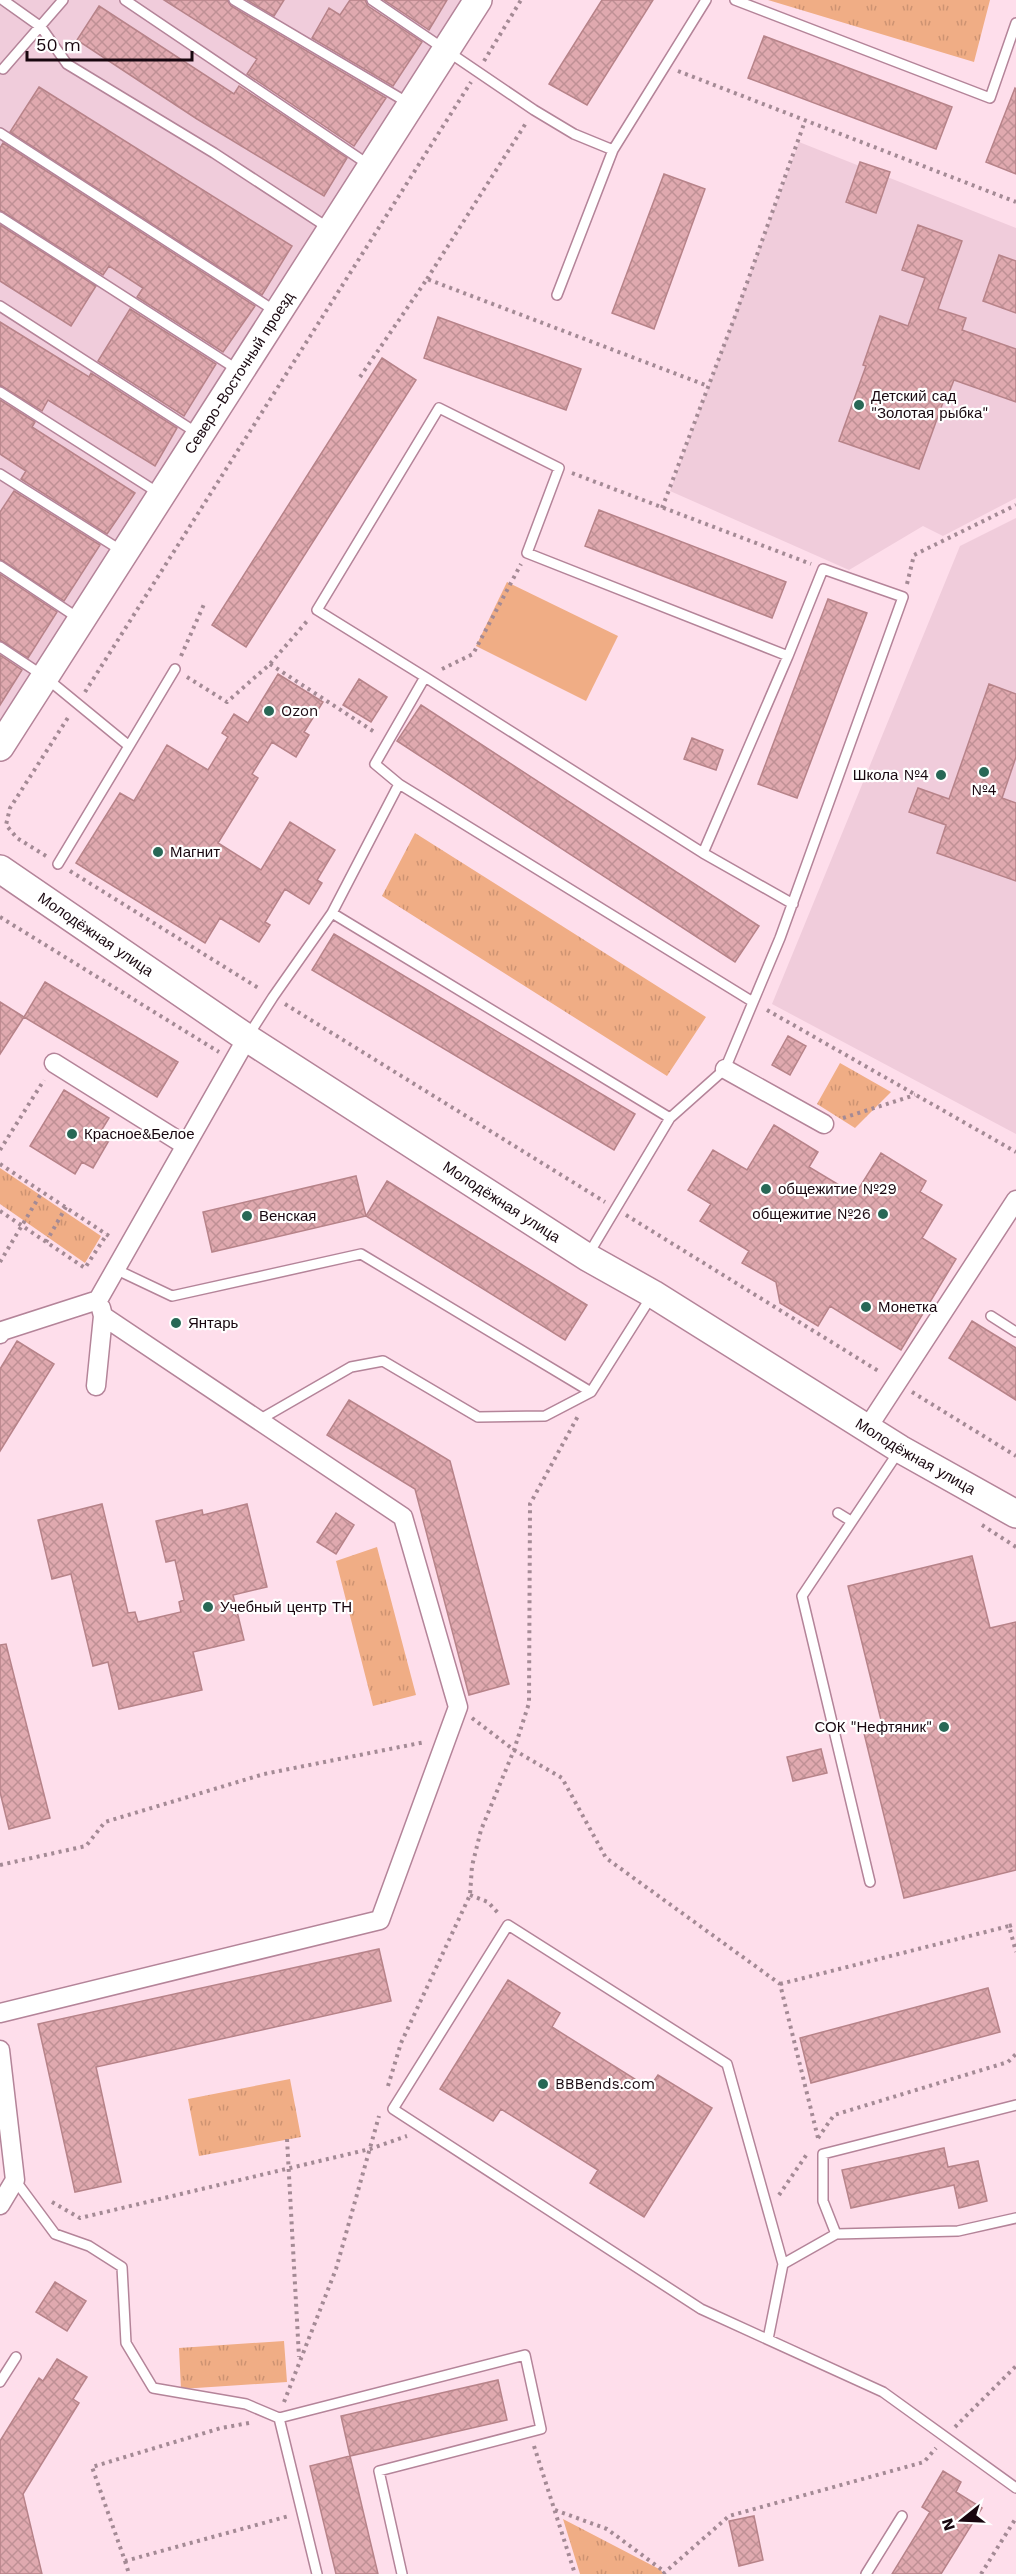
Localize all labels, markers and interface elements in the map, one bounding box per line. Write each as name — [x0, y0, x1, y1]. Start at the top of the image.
scale bar — [27, 24, 192, 62]
text: 50 m — [36, 34, 81, 55]
street label: Северо-Восточный проезд — [181, 288, 298, 457]
place label: Детский сад "Золотая рыбка" — [871, 387, 988, 422]
marker: Детский сад "Золотая рыбка" — [852, 398, 866, 412]
place label: Ozon — [281, 702, 318, 720]
marker: Ozon — [262, 704, 276, 718]
marker: №4 — [977, 765, 991, 779]
place label: Школа №4 — [853, 766, 929, 784]
marker: Школа №4 — [934, 768, 948, 782]
place label: №4 — [971, 781, 997, 799]
place label: Магнит — [170, 843, 220, 861]
marker: Магнит — [151, 845, 165, 859]
street label: Молодёжная улица — [35, 889, 157, 981]
place label: Красное&Белое — [84, 1125, 195, 1143]
marker: Красное&Белое — [65, 1127, 79, 1141]
street label: Молодёжная улица — [439, 1158, 564, 1247]
place label: общежитие №29 — [778, 1180, 897, 1198]
marker: общежитие №29 — [759, 1182, 773, 1196]
place label: общежитие №26 — [752, 1205, 871, 1223]
place label: Венская — [259, 1207, 317, 1225]
marker: общежитие №26 — [876, 1207, 890, 1221]
marker: Венская — [240, 1209, 254, 1223]
place label: Монетка — [878, 1298, 938, 1316]
marker: Монетка — [859, 1300, 873, 1314]
place label: Янтарь — [188, 1314, 239, 1332]
marker: Янтарь — [169, 1316, 183, 1330]
street label: Молодёжная улица — [852, 1414, 979, 1499]
place label: Учебный центр ТН — [220, 1598, 352, 1616]
marker: Учебный центр ТН — [201, 1600, 215, 1614]
place label: СОК "Нефтяник" — [814, 1718, 932, 1736]
marker: СОК "Нефтяник" — [937, 1720, 951, 1734]
place label: BBBends.com — [555, 2075, 655, 2093]
marker: BBBends.com — [536, 2077, 550, 2091]
north arrow — [932, 2490, 992, 2550]
text: N — [937, 2516, 959, 2533]

